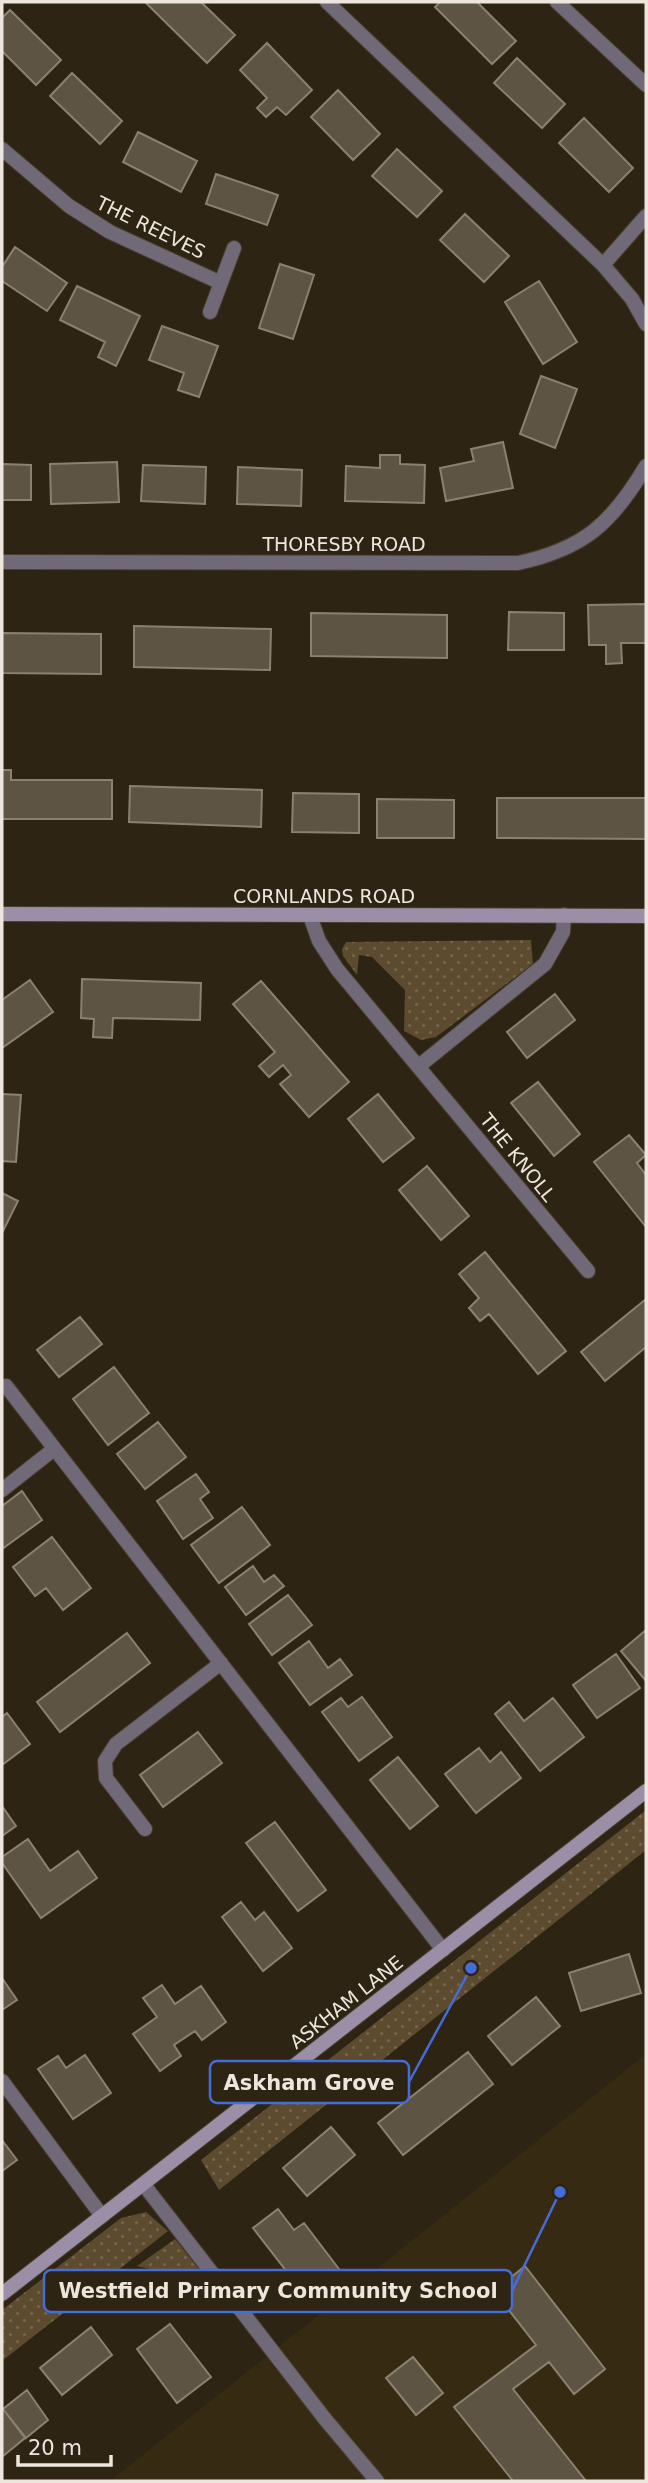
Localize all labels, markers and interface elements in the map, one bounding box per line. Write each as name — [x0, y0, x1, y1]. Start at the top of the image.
street label: THE REEVES — [92, 191, 209, 263]
street label: THORESBY ROAD — [261, 533, 426, 555]
street label: CORNLANDS ROAD — [233, 885, 415, 907]
street label: THE KNOLL — [475, 1108, 560, 1206]
street label: ASKHAM LANE — [285, 1951, 407, 2053]
callout: Askham Grove — [210, 2061, 409, 2103]
text: Askham Grove — [224, 2071, 394, 2095]
callout: Westfield Primary Community School — [44, 2270, 512, 2312]
text: Westfield Primary Community School — [58, 2279, 498, 2303]
scale bar — [18, 2424, 110, 2468]
text: 20 m — [28, 2436, 82, 2460]

